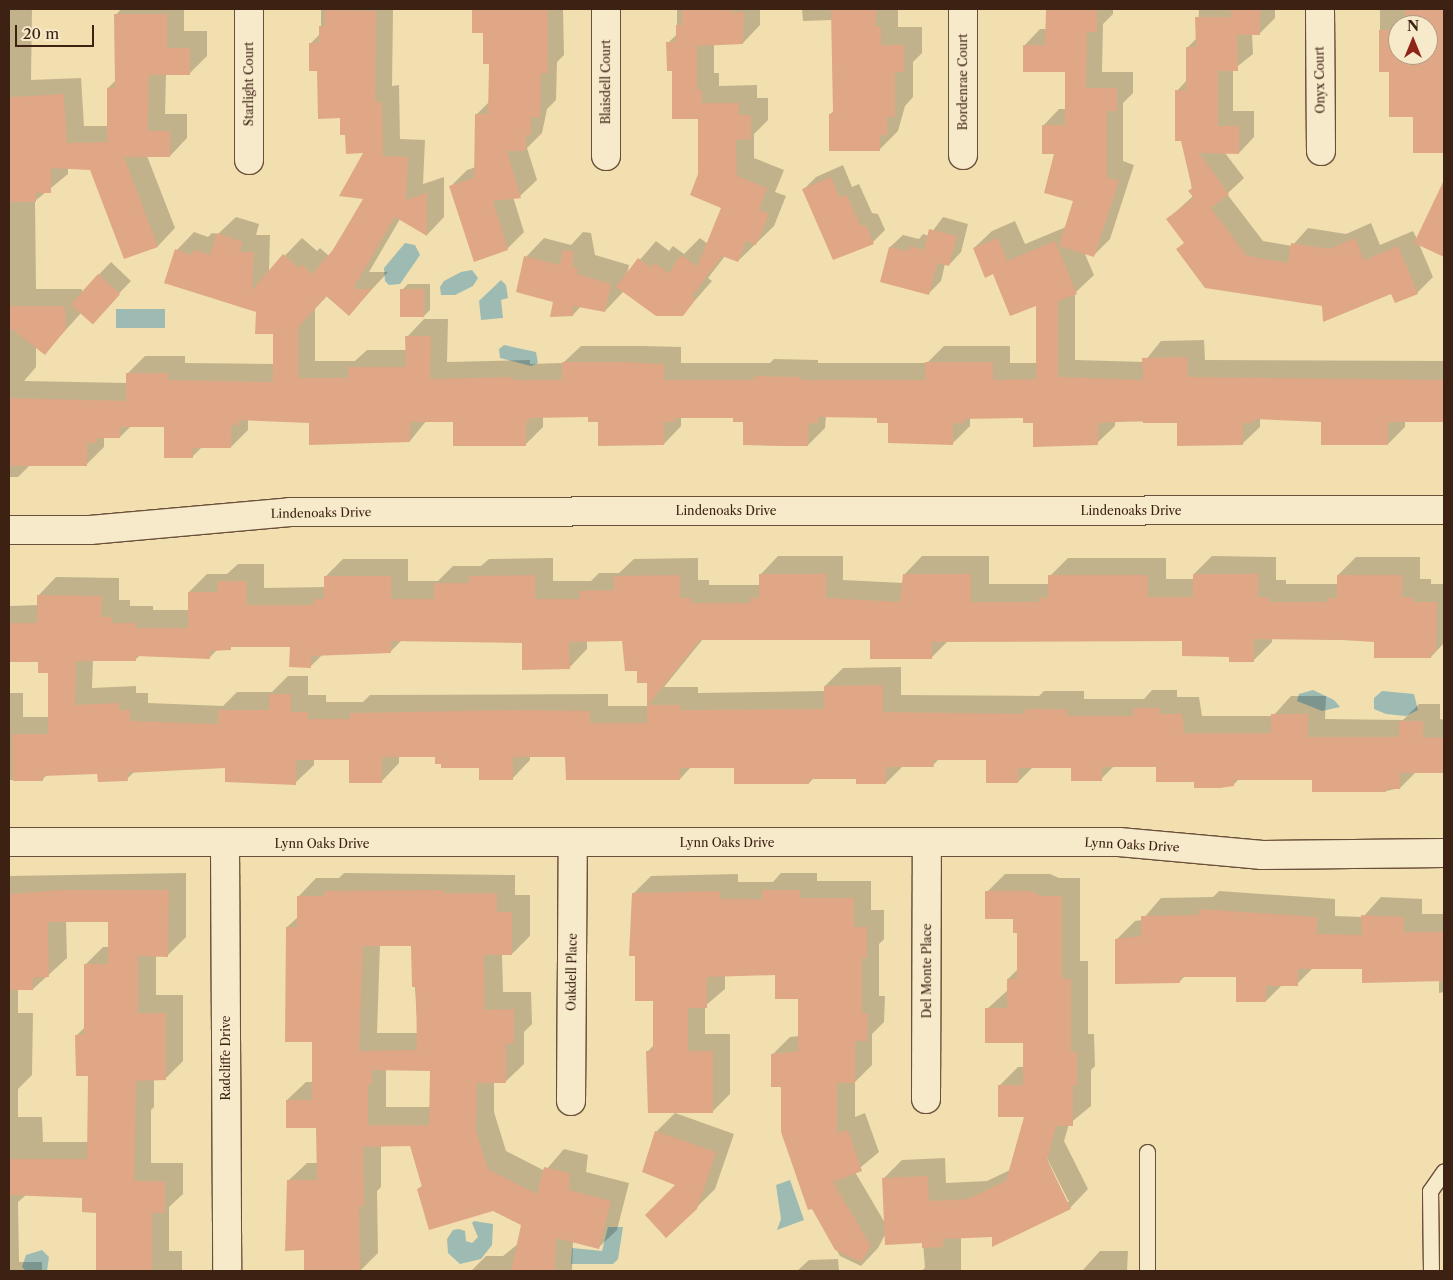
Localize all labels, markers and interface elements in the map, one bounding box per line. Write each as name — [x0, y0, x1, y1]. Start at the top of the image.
scale bar — [18, 15, 96, 47]
north arrow — [1388, 15, 1438, 65]
text: N — [1407, 17, 1419, 35]
text: 20 m — [23, 24, 59, 43]
street label: Bordenrae Court — [956, 34, 970, 130]
street label: Blaisdell Court — [599, 40, 613, 124]
street label: Starlight Court — [242, 42, 256, 126]
street label: Onyx Court — [1312, 46, 1328, 114]
street label: Lindenoaks Drive — [676, 504, 776, 518]
street label: Lindenoaks Drive — [1081, 504, 1181, 518]
street label: Lindenoaks Drive — [270, 505, 372, 521]
street label: Lynn Oaks Drive — [1084, 835, 1180, 855]
street label: Lynn Oaks Drive — [680, 836, 774, 850]
street label: Lynn Oaks Drive — [275, 837, 369, 851]
street label: Del Monte Place — [920, 924, 934, 1018]
street label: Oakdell Place — [564, 933, 580, 1011]
street label: Radcliffe Drive — [219, 1015, 233, 1101]

